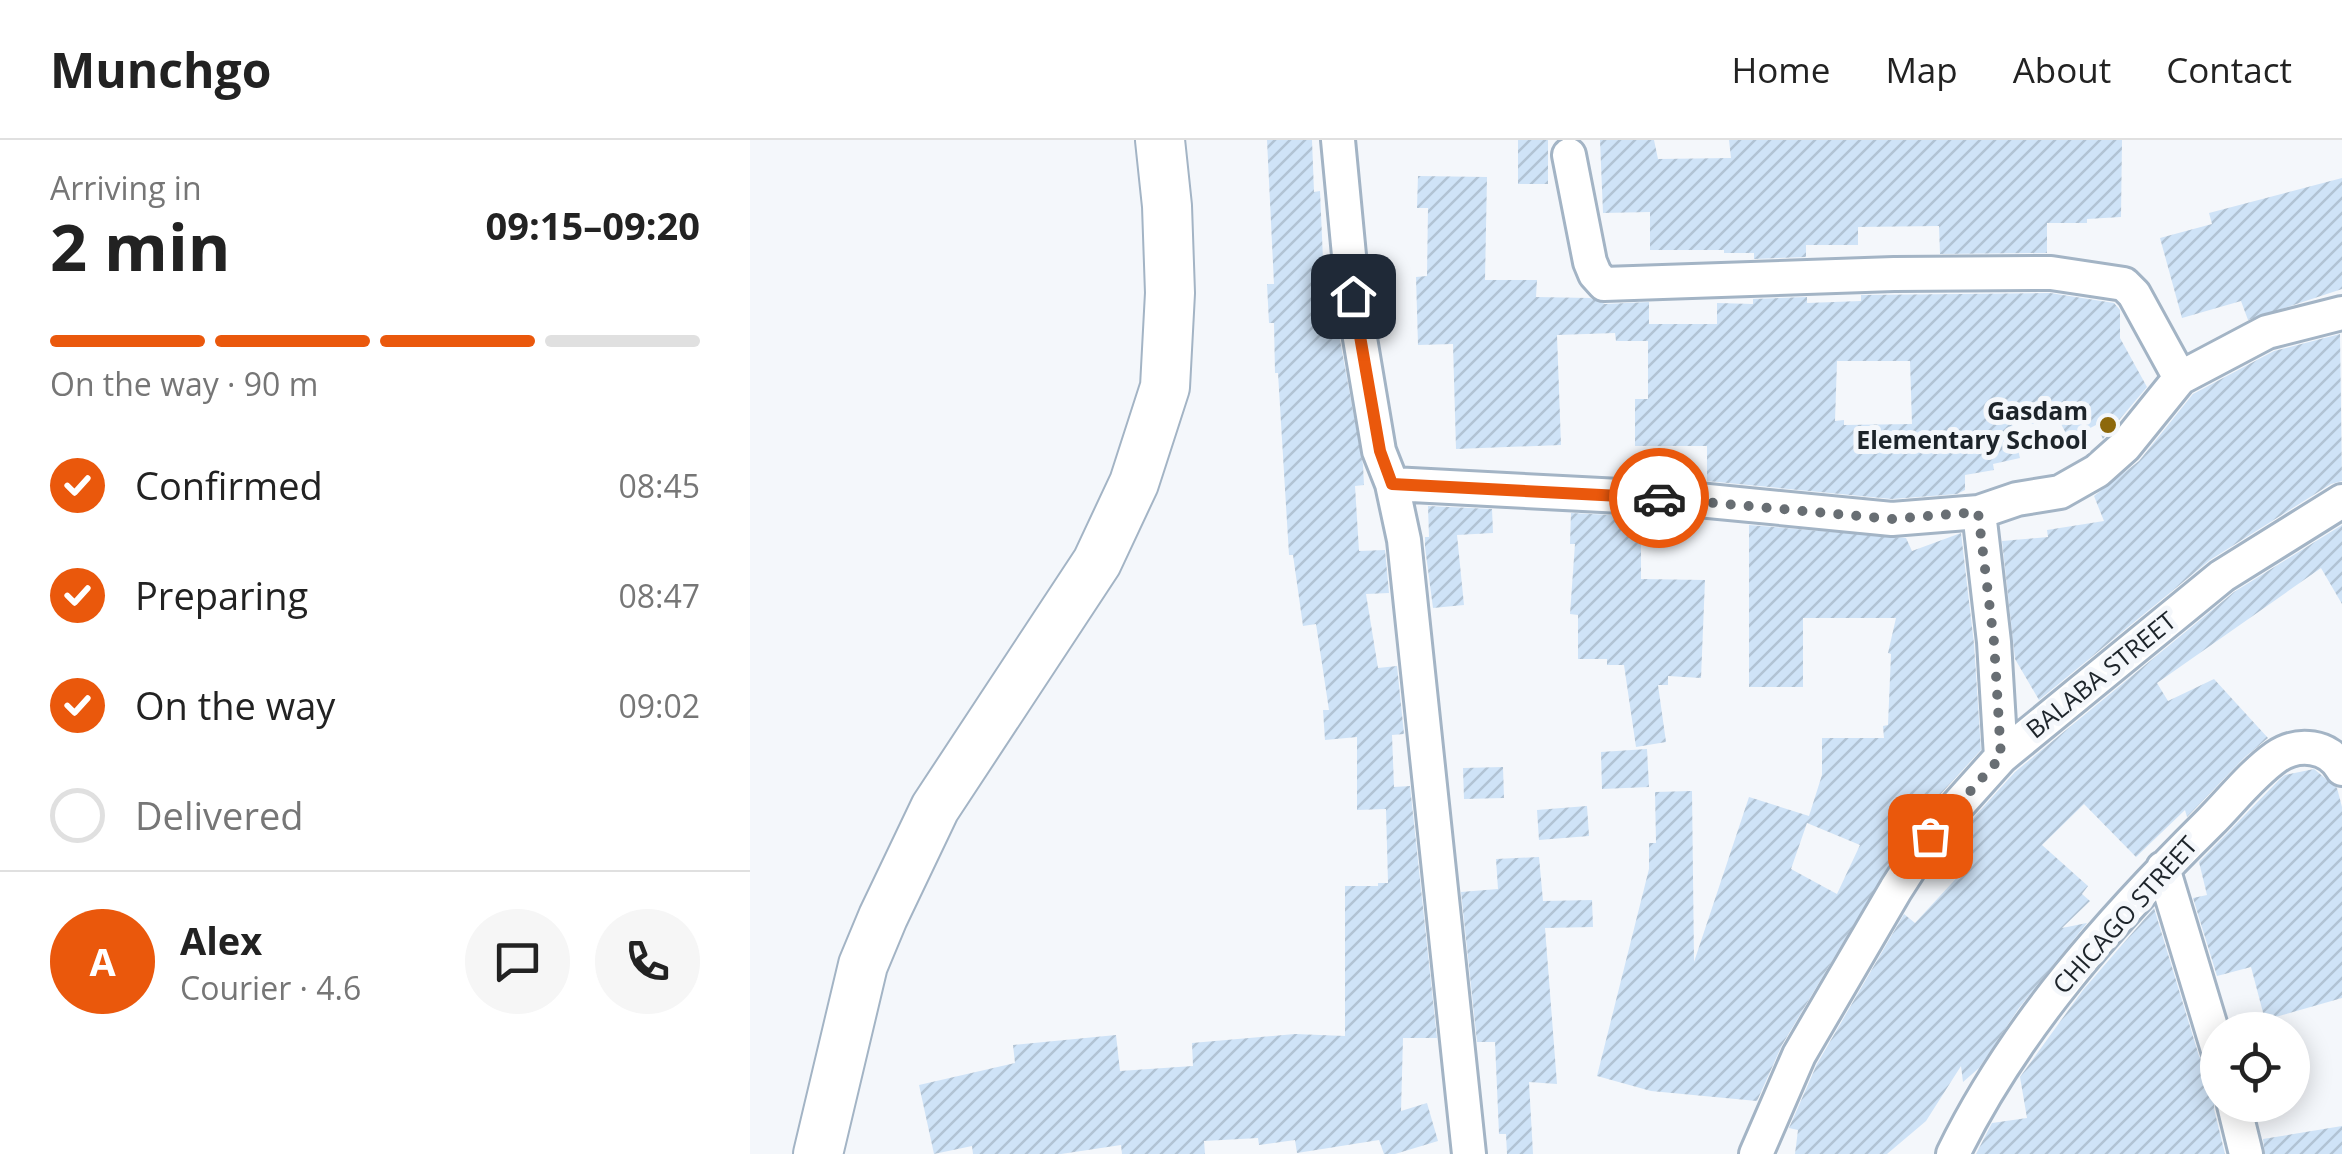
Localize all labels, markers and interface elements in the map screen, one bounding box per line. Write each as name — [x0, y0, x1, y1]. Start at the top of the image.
text: Munchgo — [50, 37, 271, 102]
text: Home — [1731, 46, 1830, 93]
text: Map — [1885, 46, 1958, 93]
text: About — [2013, 46, 2111, 93]
text: Contact — [2166, 46, 2292, 93]
text: Arriving in — [50, 166, 202, 209]
text: 09:15–09:20 — [486, 199, 700, 251]
text: 2 min — [50, 202, 230, 290]
pin — [1311, 254, 1396, 339]
icon: home — [1326, 269, 1381, 324]
text: On the way · 90 m — [50, 362, 318, 405]
place label: Gasdam Elementary School — [1856, 393, 2088, 456]
marker: Gasdam Elementary School — [2097, 414, 2119, 436]
courier — [1609, 448, 1709, 548]
icon: check — [50, 458, 105, 513]
text: Confirmed — [135, 459, 323, 511]
text: 08:45 — [618, 464, 700, 507]
icon: car — [1632, 471, 1687, 526]
icon: check — [50, 568, 105, 623]
text: Preparing — [135, 569, 308, 621]
text: 08:47 — [618, 574, 700, 617]
street label: BALABA STREET — [2018, 603, 2183, 745]
icon: check — [50, 678, 105, 733]
text: On the way — [135, 679, 335, 731]
text: 09:02 — [618, 684, 700, 727]
text: Delivered — [135, 789, 304, 841]
pin — [1888, 794, 1973, 879]
icon: bag — [1903, 809, 1958, 864]
street label: CHICAGO STREET — [2044, 828, 2204, 1001]
button: chat — [465, 909, 570, 1014]
button: phone — [595, 909, 700, 1014]
text: Alex — [180, 914, 262, 966]
text: A — [89, 935, 116, 987]
text: Courier · 4.6 — [180, 966, 361, 1009]
map controls — [2200, 1012, 2310, 1122]
button: locate — [2200, 1012, 2310, 1122]

